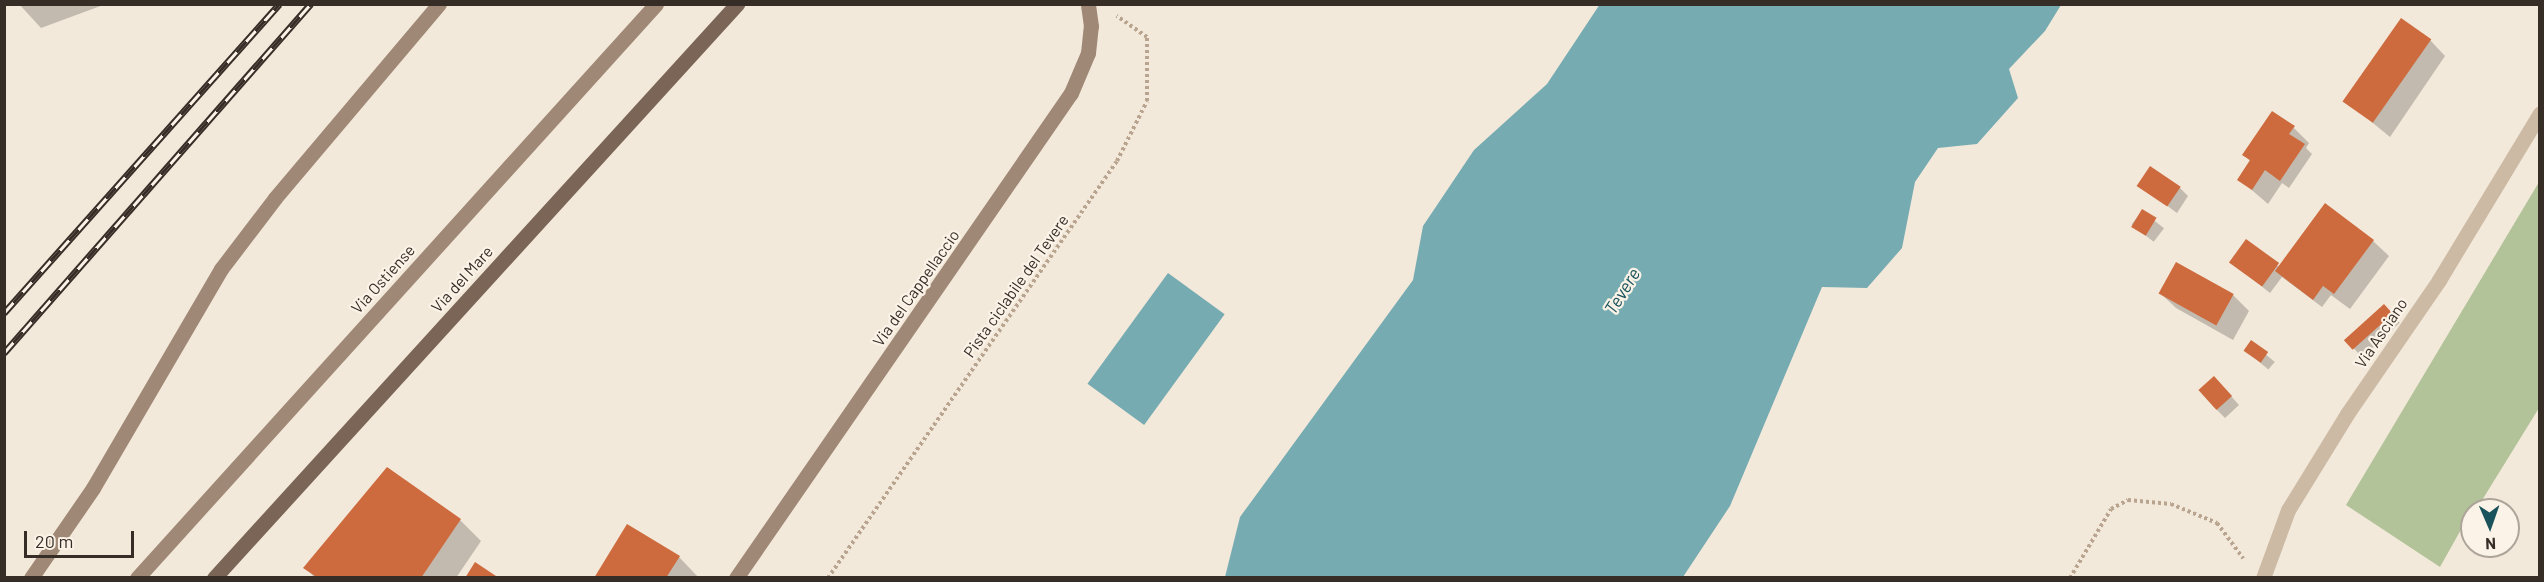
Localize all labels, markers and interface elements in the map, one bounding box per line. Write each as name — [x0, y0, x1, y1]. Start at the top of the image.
street label: Pista ciclabile del Tevere — [959, 211, 1073, 361]
street label: Via del Cappellaccio — [869, 226, 963, 350]
street label: Via Ostiense — [347, 241, 419, 317]
street label: Via del Mare — [427, 242, 497, 316]
water label: Tevere — [1599, 264, 1645, 318]
street label: Via Asciano — [2351, 294, 2411, 372]
north arrow — [2460, 498, 2520, 558]
scale bar — [27, 519, 136, 557]
text: 20 m — [35, 530, 73, 552]
text: N — [2485, 535, 2496, 554]

